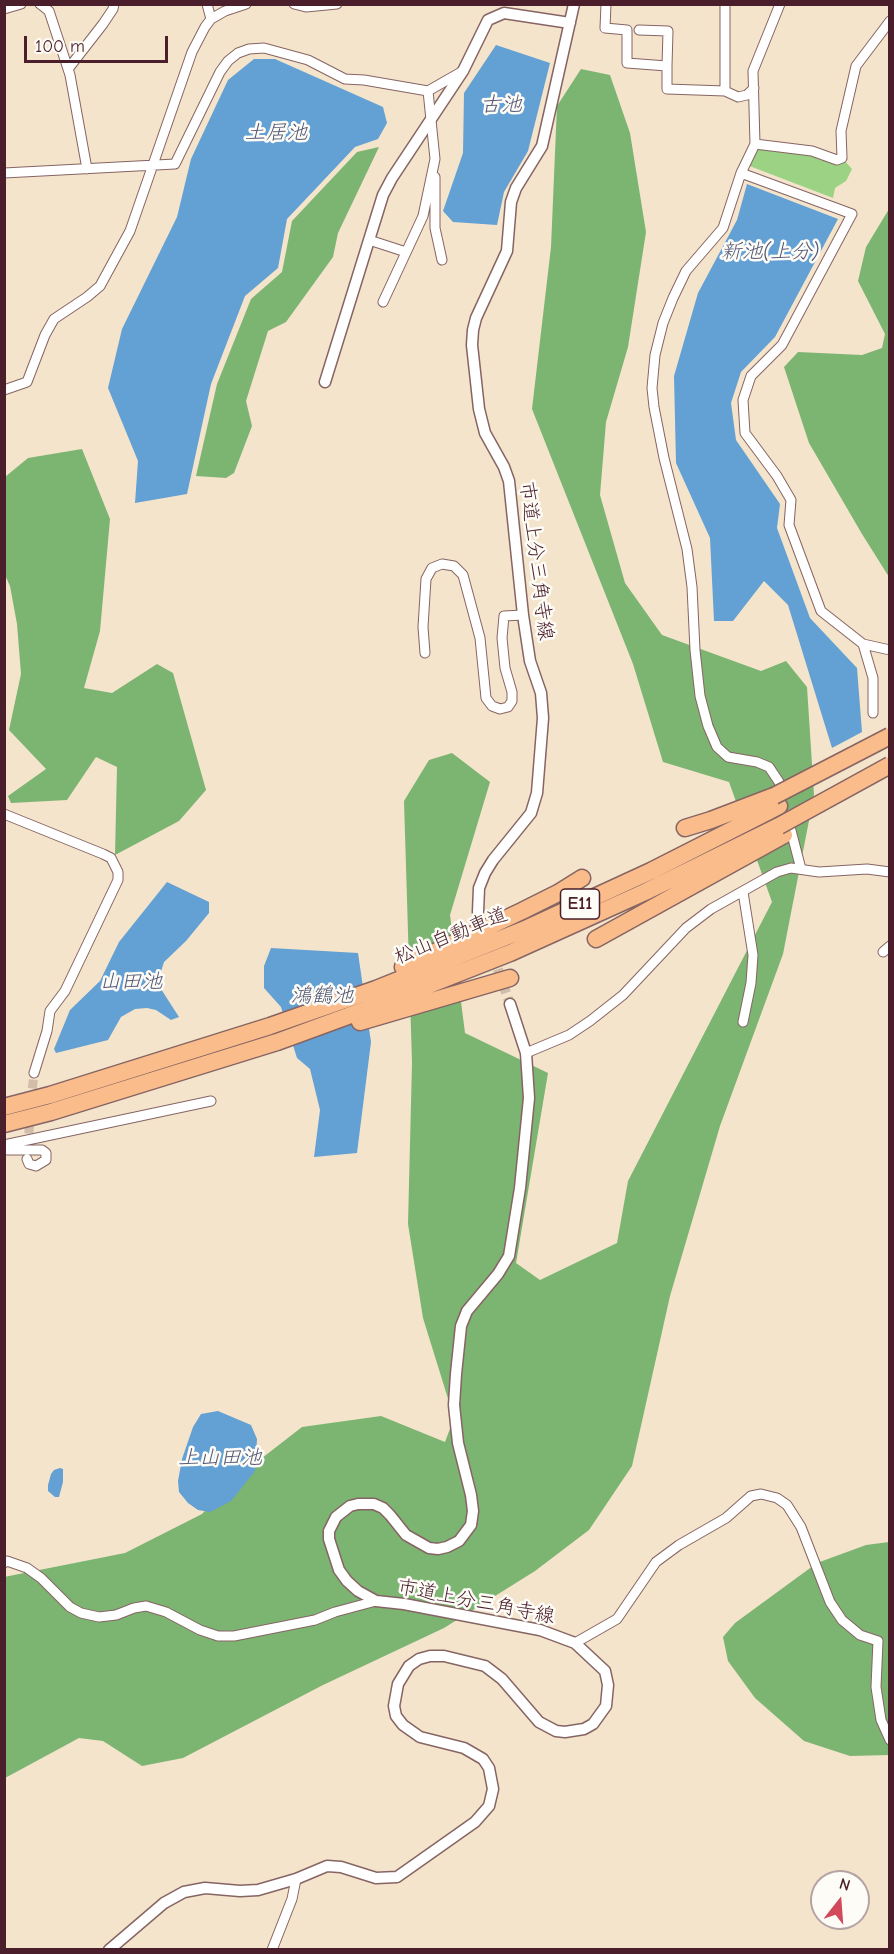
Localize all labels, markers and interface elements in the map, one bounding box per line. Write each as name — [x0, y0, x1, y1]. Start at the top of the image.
scale bar — [27, 24, 171, 62]
text: 100 m — [35, 36, 85, 57]
water label: 古池 — [480, 92, 522, 118]
water label: 土居池 — [245, 120, 307, 146]
water label: 新池(上分) — [721, 239, 819, 265]
street label: 市道上分三角寺線 — [514, 480, 558, 642]
road number: E11 — [560, 889, 600, 919]
street label: 松山自動車道 — [391, 902, 511, 970]
water label: 山田池 — [100, 969, 162, 995]
water label: 鴻鶴池 — [291, 983, 353, 1009]
water label: 上山田池 — [178, 1445, 262, 1471]
street label: 市道上分三角寺線 — [395, 1575, 557, 1629]
north arrow — [810, 1870, 870, 1930]
text: N — [837, 1875, 852, 1895]

